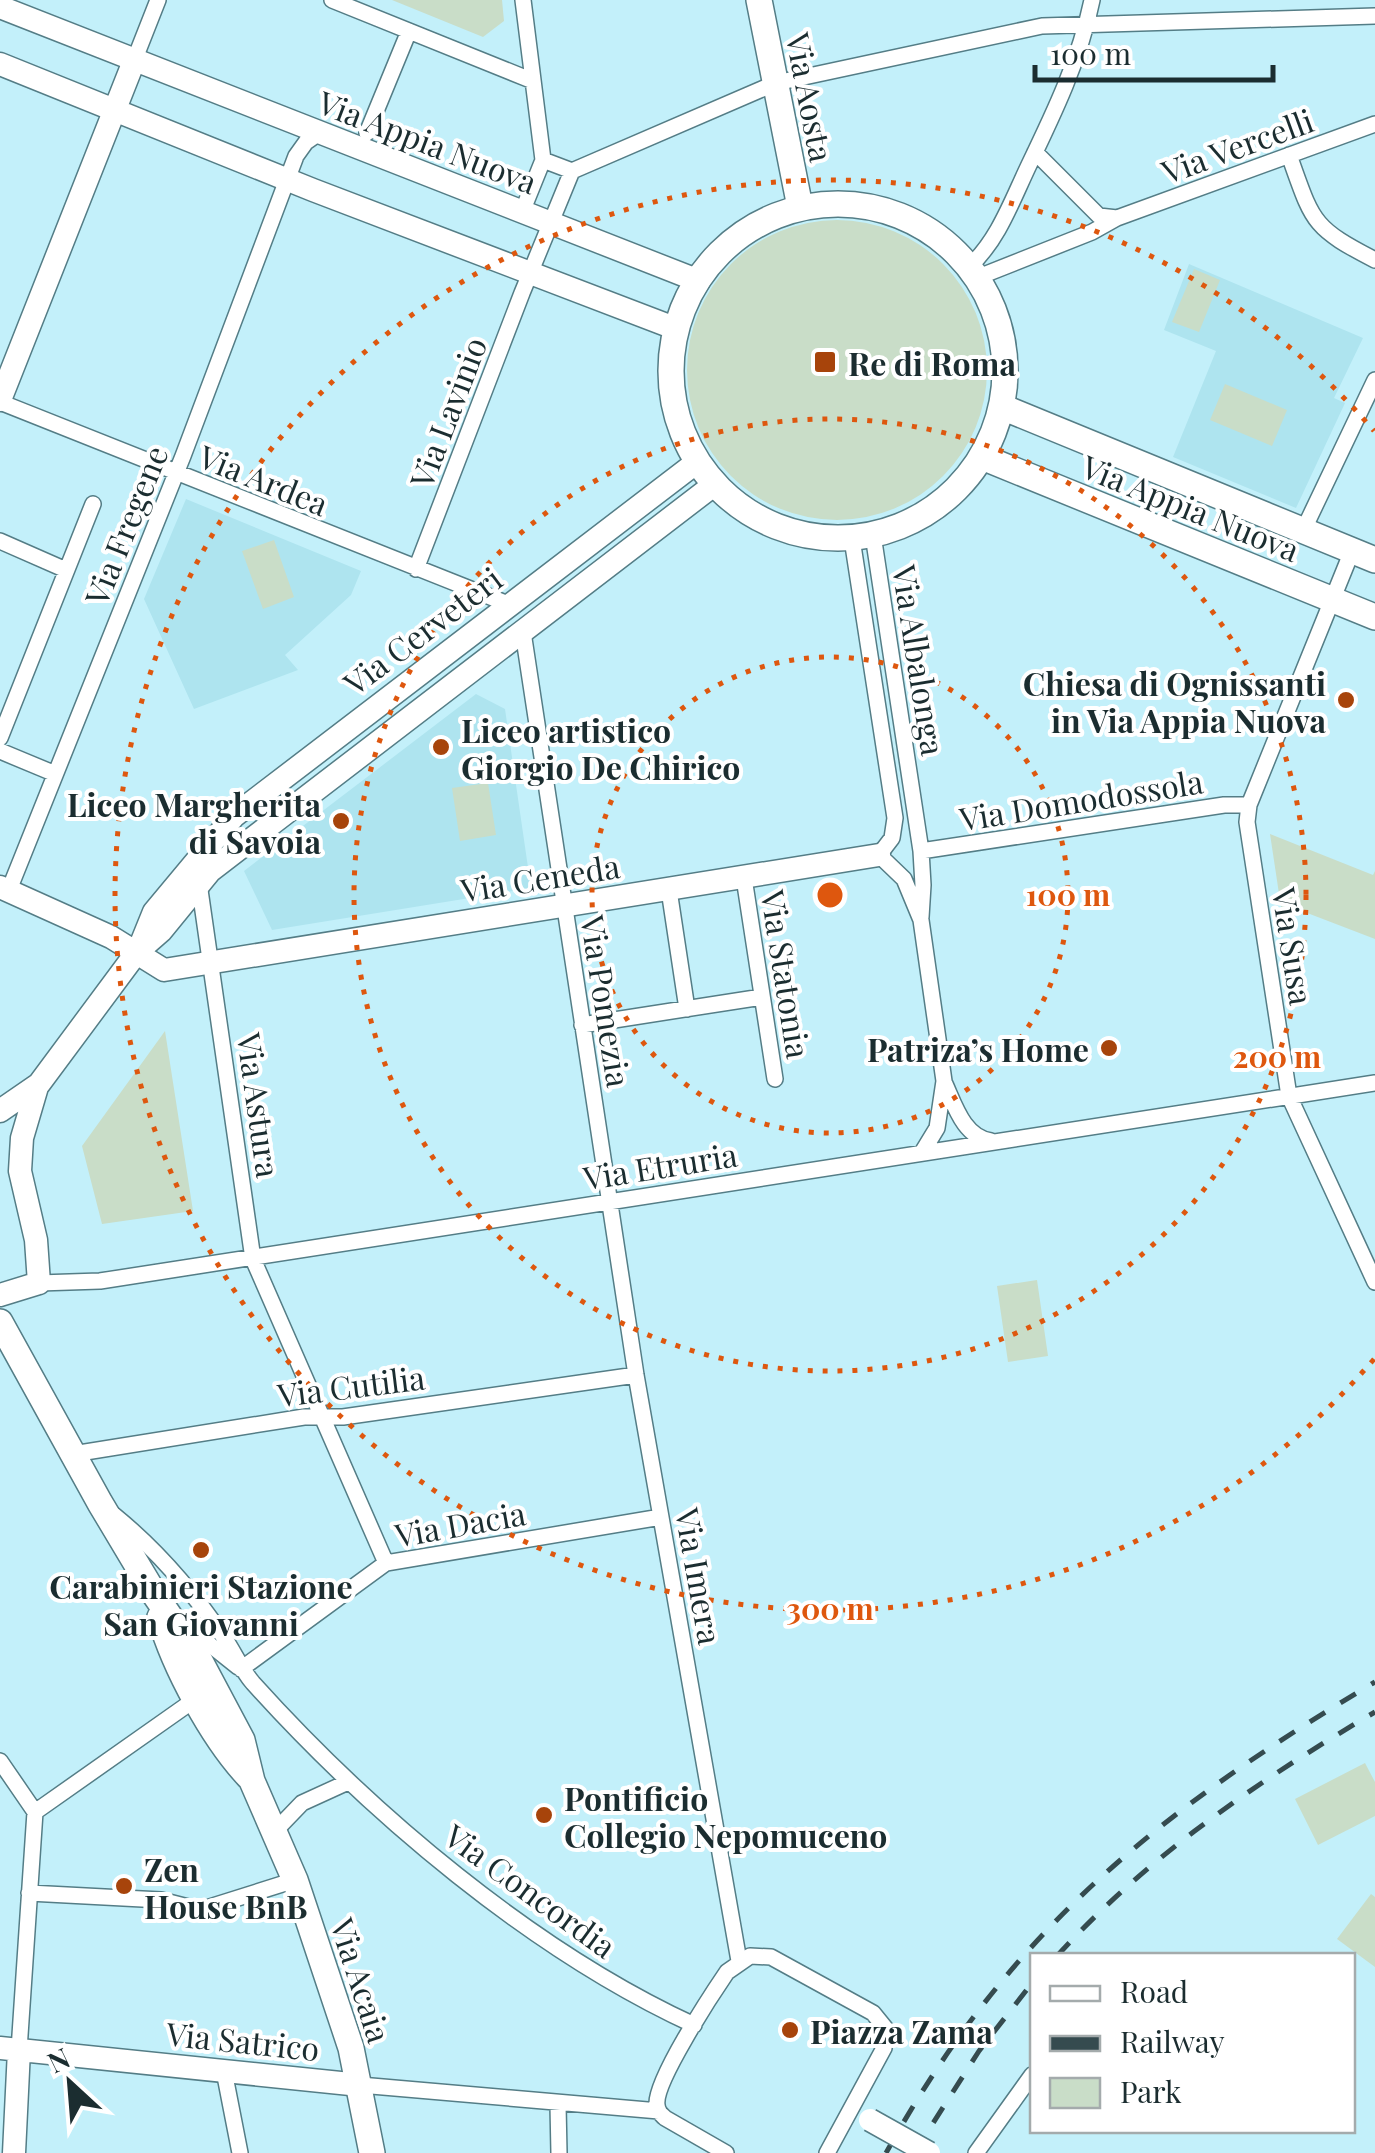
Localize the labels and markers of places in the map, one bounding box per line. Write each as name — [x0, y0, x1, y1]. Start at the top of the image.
place label: Re di Roma — [848, 341, 1017, 384]
marker: Re di Roma — [812, 349, 838, 375]
place label: Chiesa di Ognissanti in Via Appia Nuova — [1023, 661, 1326, 741]
marker: Chiesa di Ognissanti in Via Appia Nuova — [1335, 689, 1357, 711]
place label: Liceo artistico Giorgio De Chirico — [461, 708, 740, 788]
marker: Liceo artistico Giorgio De Chirico — [430, 736, 452, 758]
place label: Liceo Margherita di Savoia — [67, 782, 321, 862]
marker: Liceo Margherita di Savoia — [330, 810, 352, 832]
centre of rings — [812, 877, 848, 913]
place label: Patriza’s Home — [867, 1027, 1089, 1070]
marker: Patriza’s Home — [1098, 1037, 1120, 1059]
marker: Carabinieri Stazione San Giovanni — [190, 1539, 212, 1561]
place label: Carabinieri Stazione San Giovanni — [49, 1564, 353, 1644]
place label: Pontificio Collegio Nepomuceno — [564, 1776, 887, 1856]
marker: Pontificio Collegio Nepomuceno — [533, 1804, 555, 1826]
place label: Zen House BnB — [144, 1847, 307, 1927]
marker: Zen House BnB — [113, 1875, 135, 1897]
place label: Piazza Zama — [810, 2009, 993, 2052]
marker: Piazza Zama — [779, 2019, 801, 2041]

